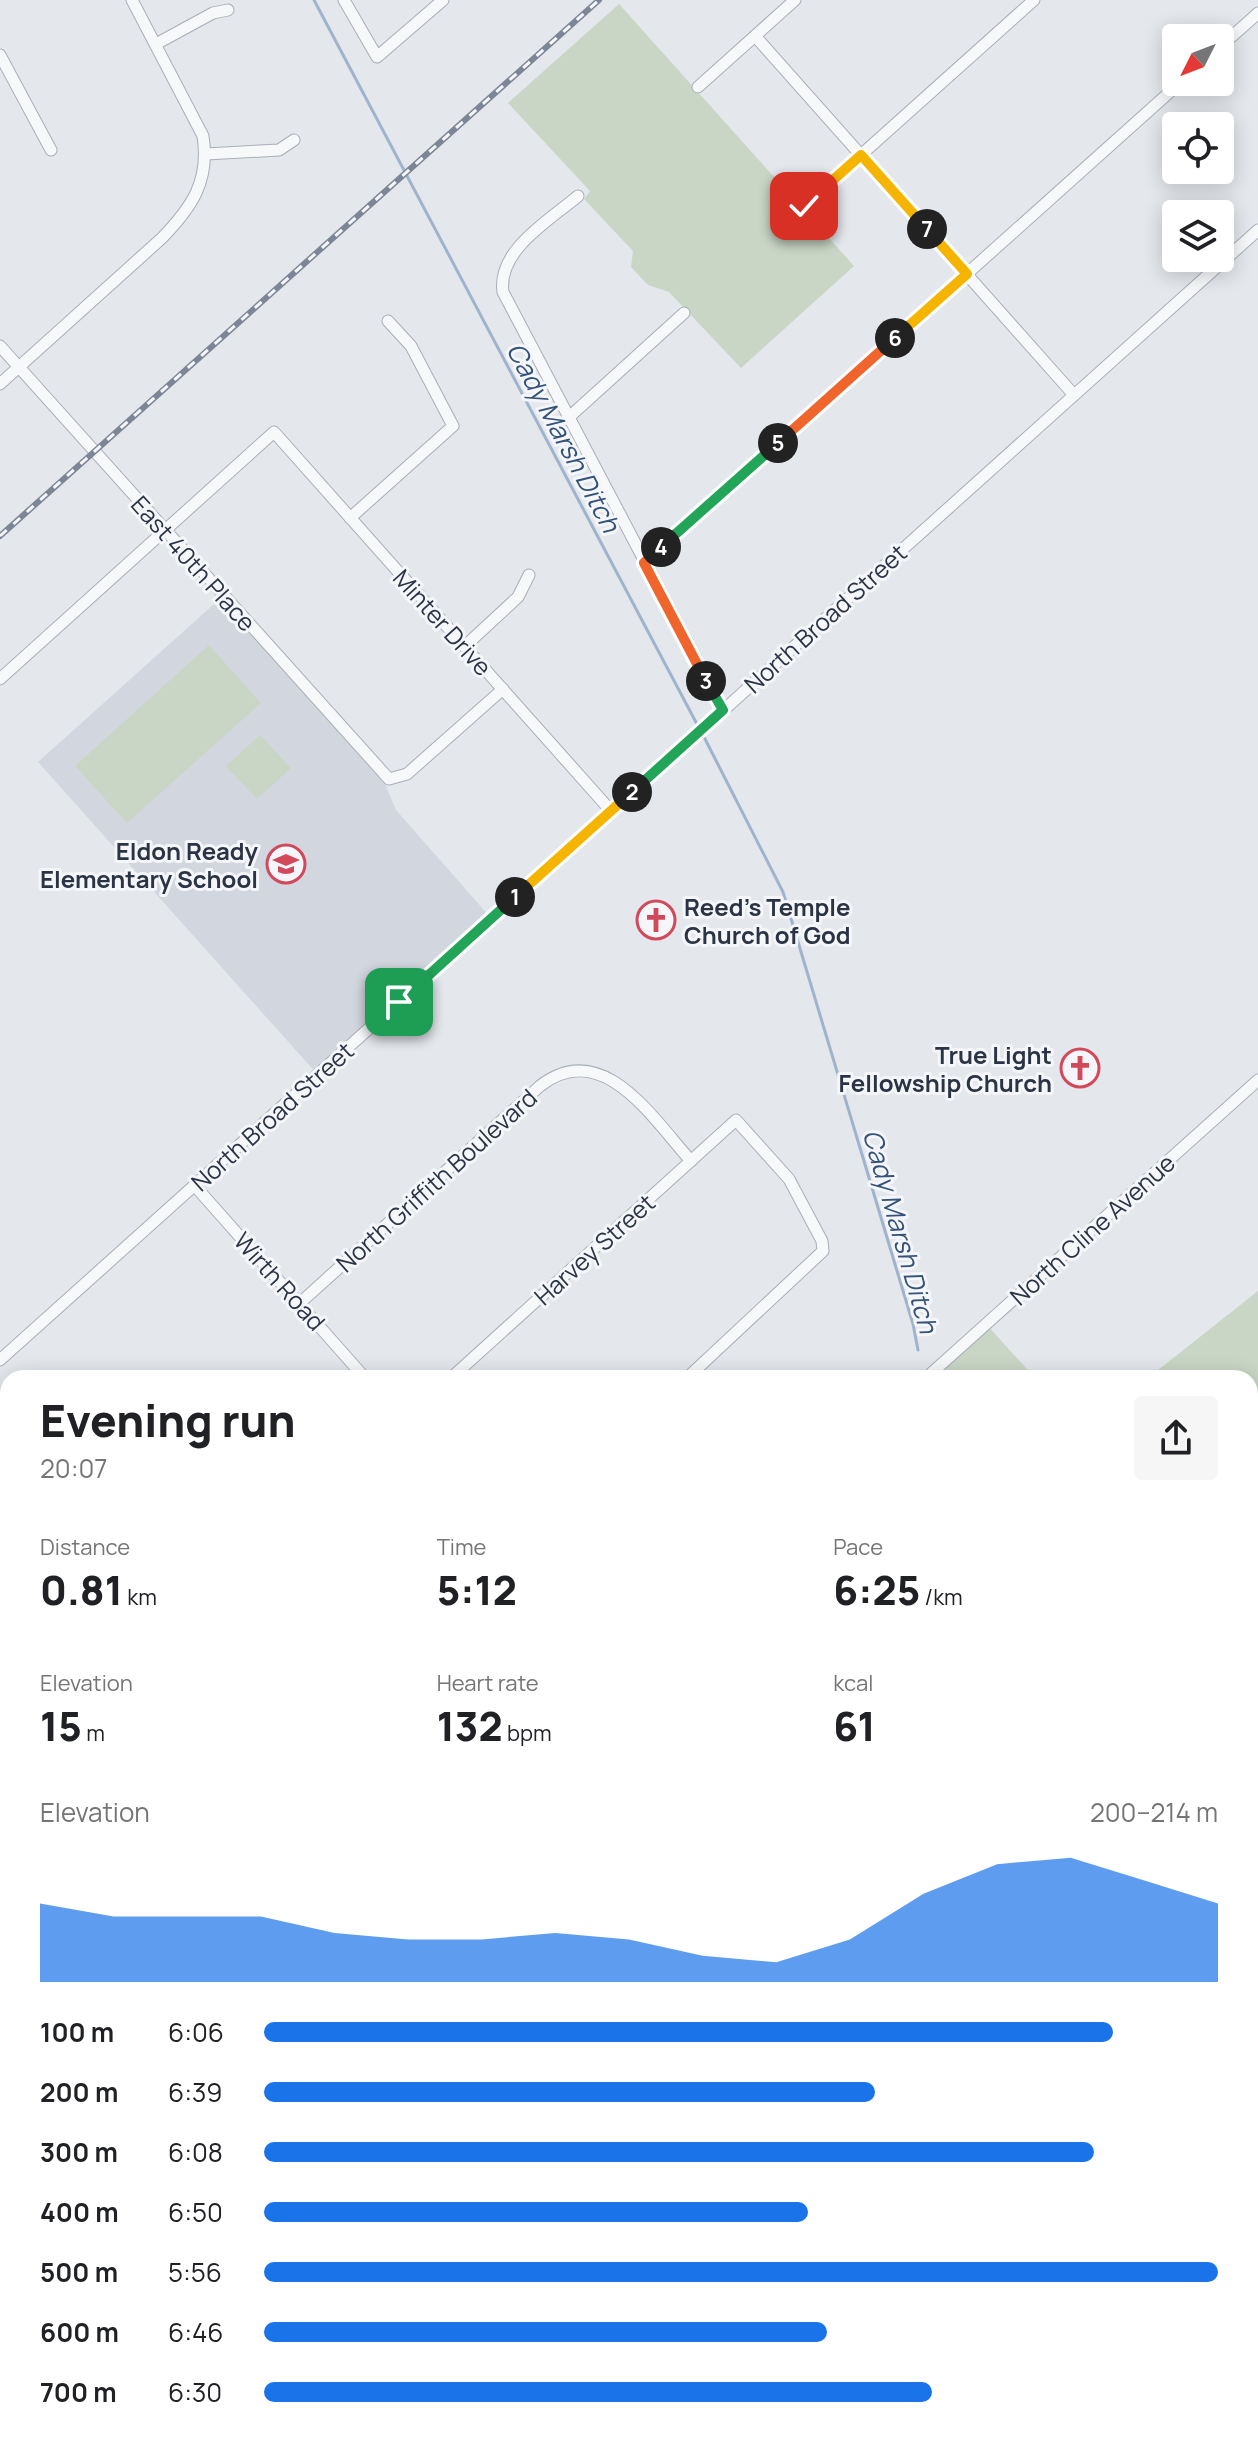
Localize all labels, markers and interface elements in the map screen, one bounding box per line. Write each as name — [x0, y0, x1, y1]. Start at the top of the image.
north arrow — [1162, 24, 1234, 96]
map controls — [1162, 24, 1234, 272]
button: locate — [1162, 112, 1234, 184]
pin — [770, 172, 838, 240]
icon: check — [782, 184, 826, 228]
button: layers — [1162, 200, 1234, 272]
pin: 7 — [907, 209, 947, 249]
text: 7 — [921, 214, 933, 244]
pin: 6 — [875, 318, 915, 358]
text: 6 — [888, 323, 902, 353]
water label: Cady Marsh Ditch — [499, 336, 630, 540]
pin: 5 — [758, 423, 798, 463]
text: 5 — [772, 428, 784, 458]
street label: East 40th Place — [124, 488, 264, 638]
pin: 4 — [641, 527, 681, 567]
text: 4 — [654, 532, 668, 562]
street label: North Broad Street — [737, 536, 913, 700]
street label: Minter Drive — [386, 562, 500, 682]
pin: 3 — [686, 661, 726, 701]
text: 3 — [700, 666, 712, 696]
pin: 2 — [612, 772, 652, 812]
text: 2 — [625, 777, 639, 807]
place label: Eldon Ready Elementary School — [40, 834, 259, 895]
school or university icon: Eldon Ready Elementary School — [265, 843, 307, 885]
pin: 1 — [495, 877, 535, 917]
text: 1 — [510, 882, 520, 912]
place label: Reed's Temple Church of God — [684, 890, 851, 951]
church icon: Reed's Temple Church of God — [635, 899, 677, 941]
pin — [365, 968, 433, 1036]
icon: arrive — [377, 980, 421, 1024]
street label: North Broad Street — [184, 1034, 360, 1198]
place label: True Light Fellowship Church — [839, 1038, 1052, 1099]
church icon: True Light Fellowship Church — [1059, 1047, 1101, 1089]
street label: North Griffith Boulevard — [329, 1081, 543, 1279]
water label: Cady Marsh Ditch — [855, 1125, 948, 1338]
street label: North Cline Avenue — [1002, 1146, 1182, 1312]
street label: Harvey Street — [527, 1186, 661, 1312]
street label: Wirth Road — [227, 1225, 333, 1337]
text: Evening run — [40, 1390, 296, 1450]
button: share — [1134, 1396, 1218, 1480]
text: 20:07 — [40, 1450, 107, 1486]
text: Distance — [40, 1532, 130, 1562]
text: Time — [437, 1532, 486, 1562]
text: Pace — [833, 1532, 883, 1562]
text: 0.81 — [40, 1562, 123, 1617]
text: 5:12 — [437, 1562, 517, 1617]
text: 6:25 — [833, 1562, 920, 1617]
text: km — [123, 1582, 157, 1612]
text: /km — [920, 1582, 963, 1612]
text: Elevation — [40, 1668, 133, 1698]
text: Heart rate — [437, 1668, 539, 1698]
text: kcal — [833, 1668, 873, 1698]
text: 15 — [40, 1698, 82, 1753]
text: 132 — [437, 1698, 503, 1753]
text: 61 — [833, 1698, 876, 1753]
text: m — [82, 1718, 105, 1748]
text: bpm — [503, 1718, 552, 1748]
text: Elevation — [40, 1794, 150, 1830]
text: 200–214 m — [1090, 1794, 1218, 1830]
text: 100 m — [40, 2014, 114, 2050]
text: 6:06 — [168, 2014, 224, 2050]
text: 200 m — [40, 2074, 118, 2110]
text: 6:39 — [168, 2074, 222, 2110]
text: 300 m — [40, 2134, 118, 2170]
text: 6:08 — [168, 2134, 223, 2170]
text: 400 m — [40, 2194, 119, 2230]
text: 6:50 — [168, 2194, 223, 2230]
text: 500 m — [40, 2254, 118, 2290]
text: 5:56 — [168, 2254, 222, 2290]
text: 600 m — [40, 2314, 119, 2350]
text: 6:46 — [168, 2314, 223, 2350]
text: 700 m — [40, 2374, 117, 2410]
text: 6:30 — [168, 2374, 222, 2410]

